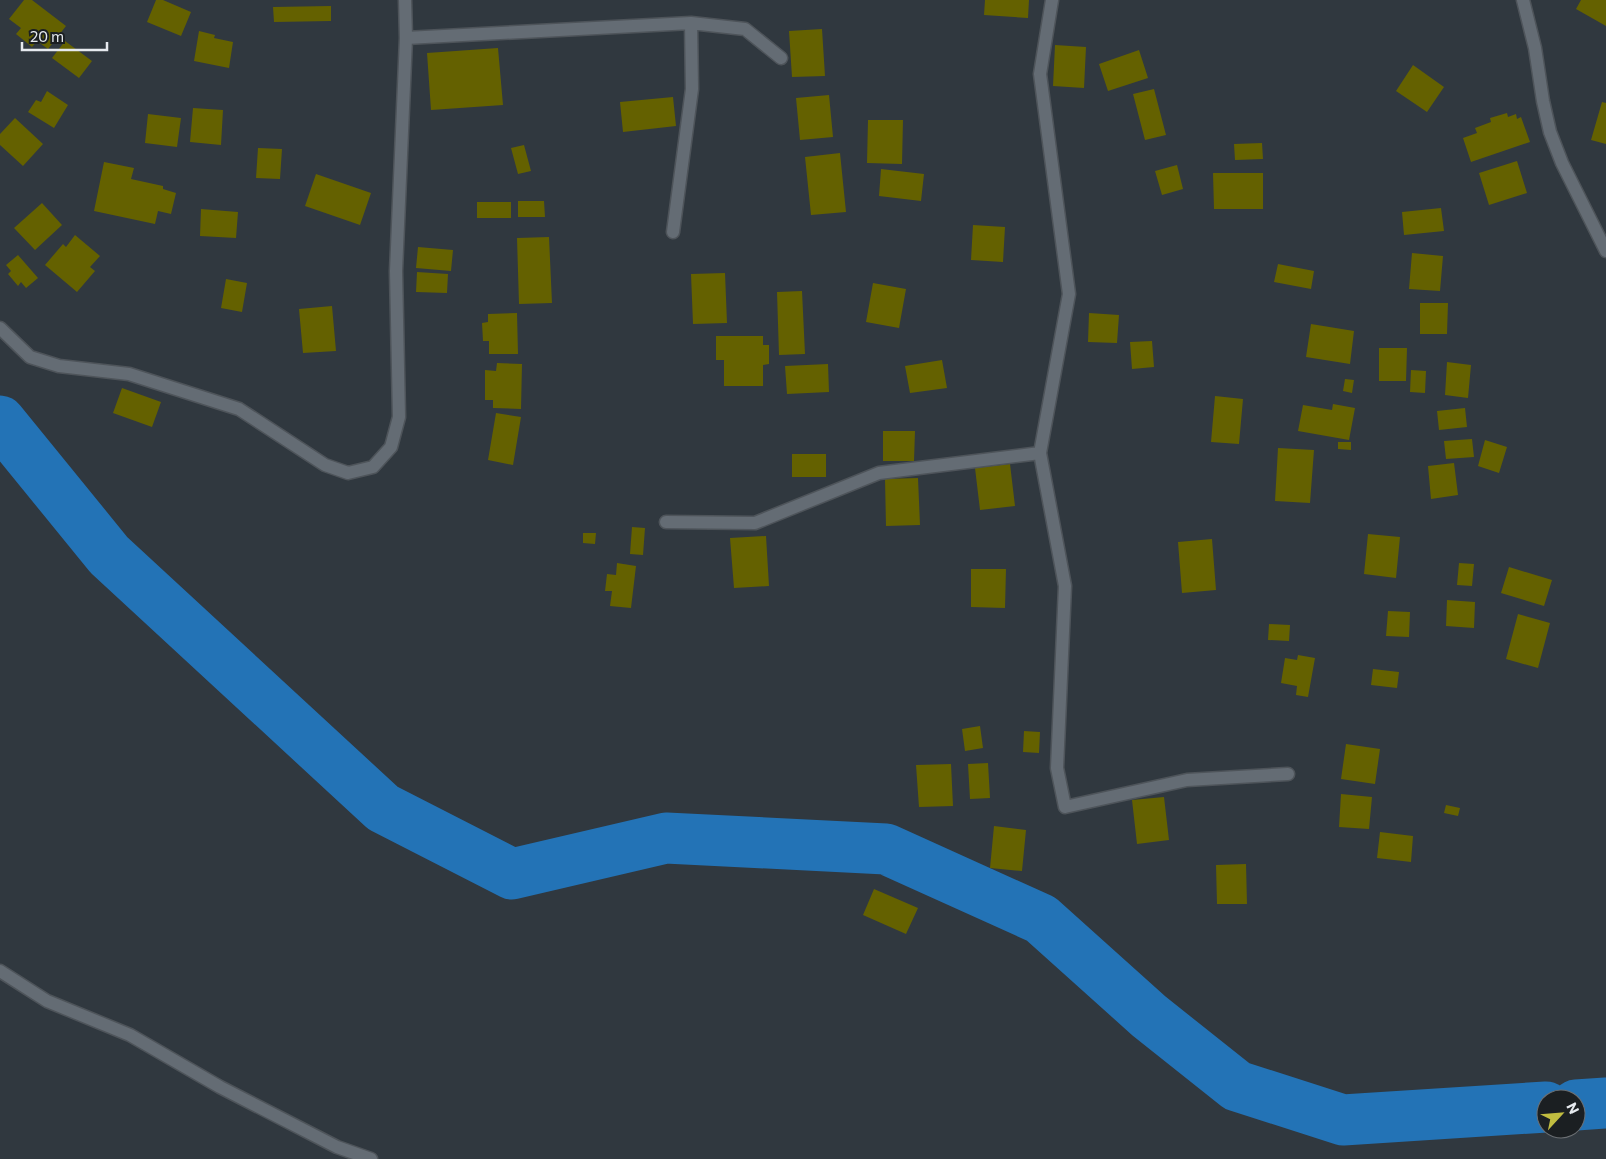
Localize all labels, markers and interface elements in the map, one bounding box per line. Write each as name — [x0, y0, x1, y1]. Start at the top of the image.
scale bar — [22, 20, 108, 52]
text: 20 m — [30, 27, 64, 45]
north arrow — [1536, 1089, 1586, 1139]
text: N — [1563, 1100, 1583, 1117]

